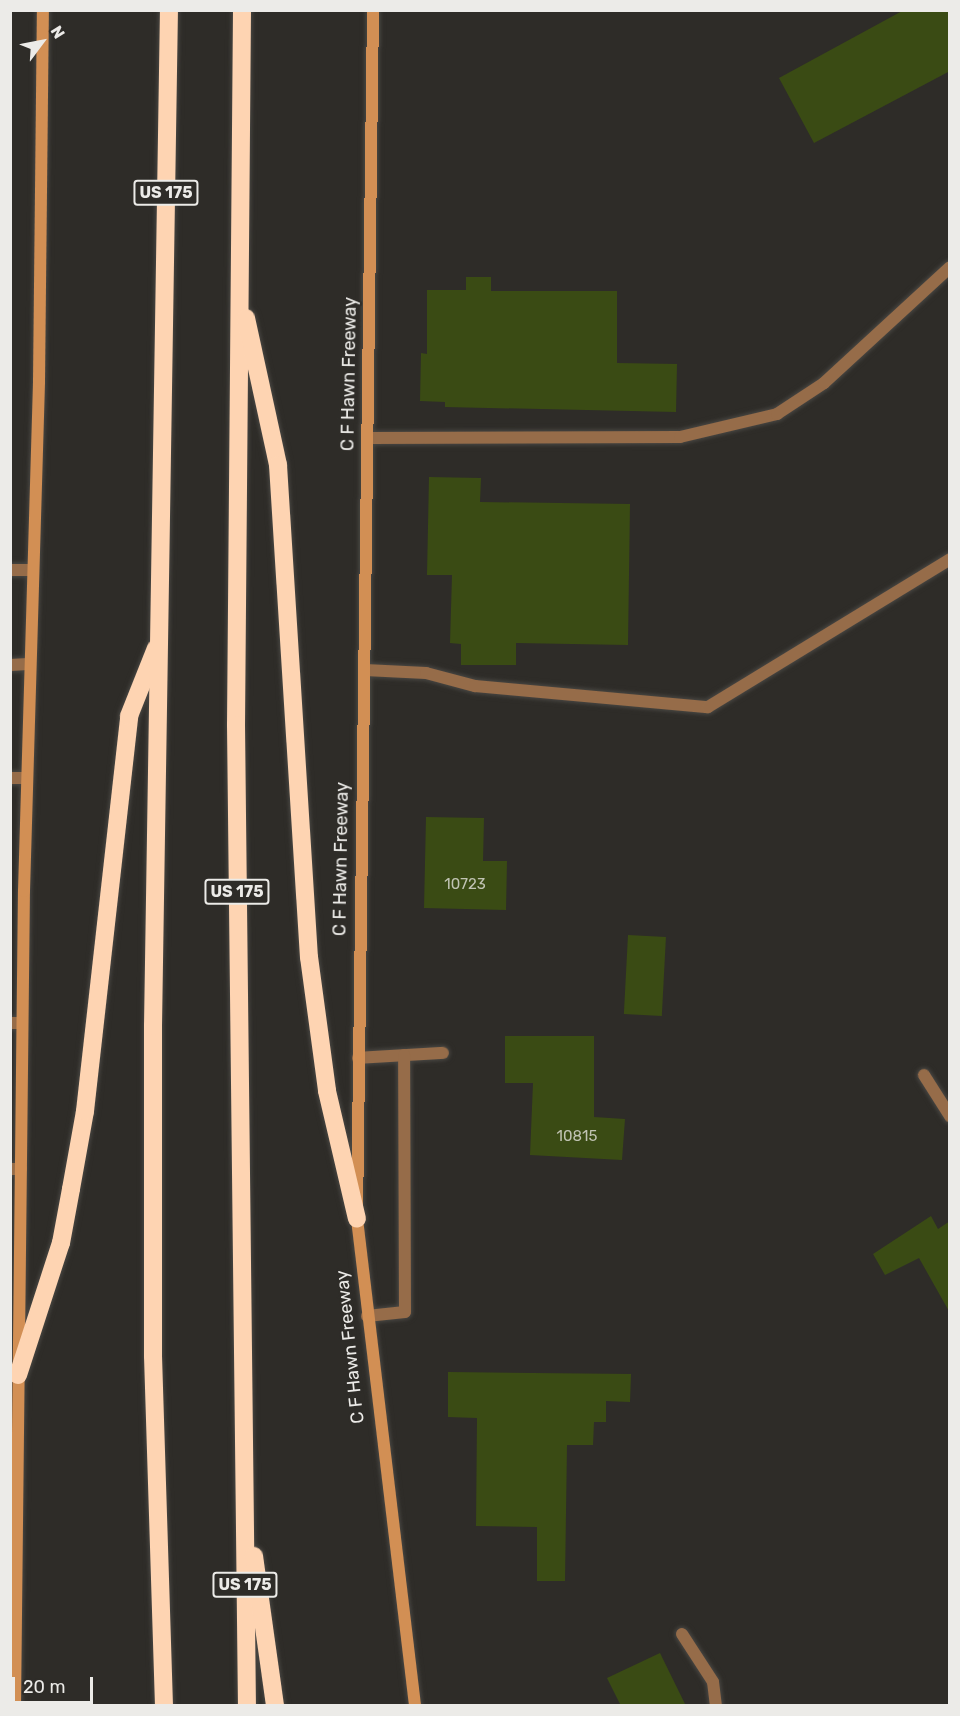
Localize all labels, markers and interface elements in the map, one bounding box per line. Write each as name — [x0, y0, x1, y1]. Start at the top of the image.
north arrow — [12, 12, 72, 72]
text: N — [47, 22, 69, 42]
road number: US 175 — [133, 180, 199, 206]
street label: C F Hawn Freeway — [337, 297, 361, 451]
street label: C F Hawn Freeway — [329, 782, 353, 936]
house number: 10723 — [444, 876, 486, 894]
road number: US 175 — [204, 879, 270, 905]
house number: 10815 — [557, 1128, 597, 1146]
street label: C F Hawn Freeway — [331, 1269, 369, 1425]
road number: US 175 — [212, 1572, 278, 1598]
scale bar — [15, 1665, 96, 1703]
text: 20 m — [23, 1676, 65, 1698]

